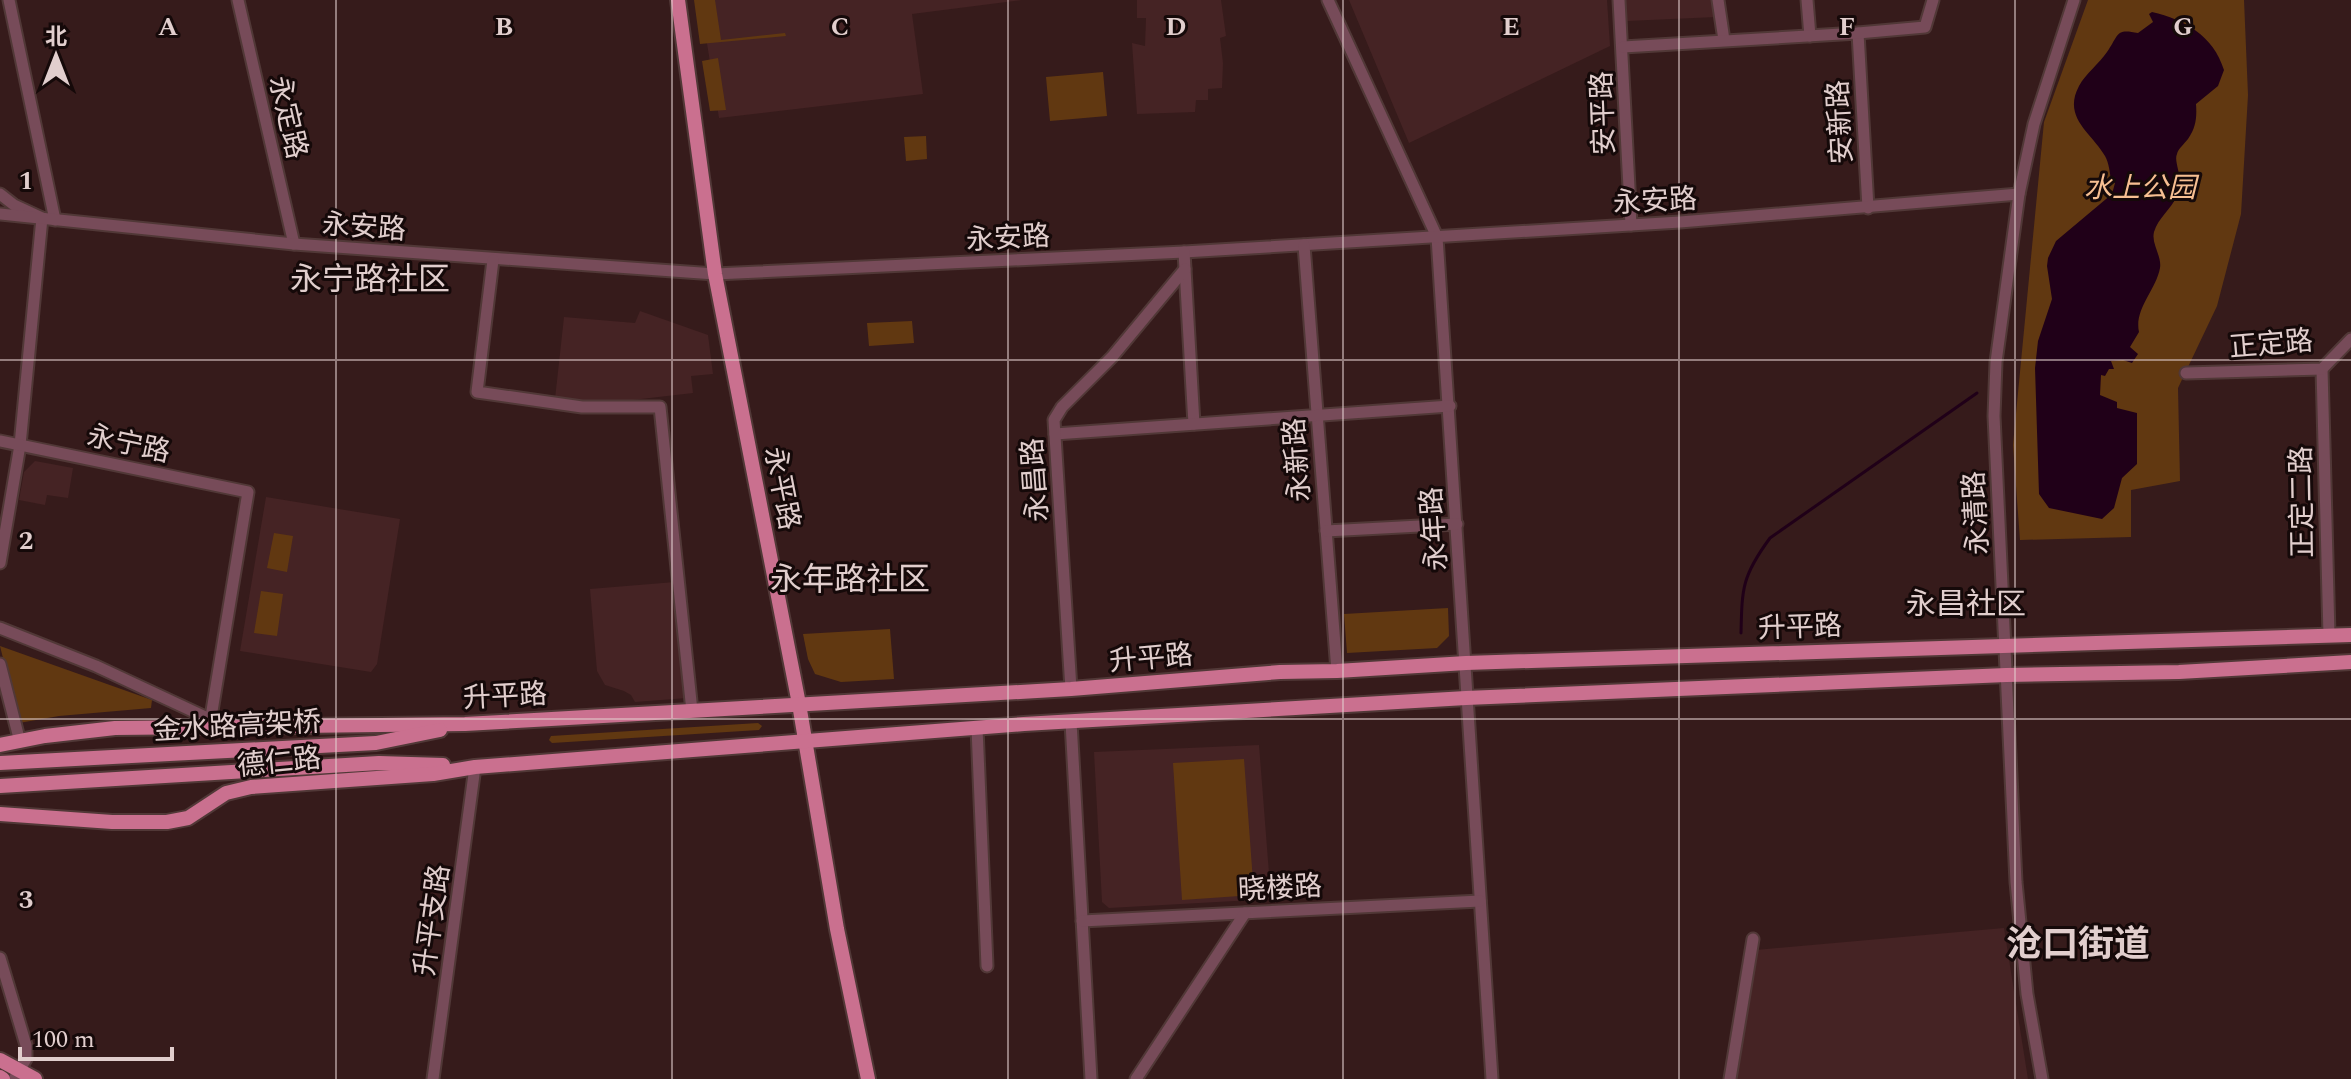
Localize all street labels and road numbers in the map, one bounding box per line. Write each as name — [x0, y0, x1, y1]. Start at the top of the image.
street label: 安平路 — [1581, 70, 1626, 156]
street label: 永定路 — [257, 72, 318, 163]
street label: 安新路 — [1817, 79, 1864, 165]
street label: 永安路 — [1612, 178, 1698, 225]
street label: 永安路 — [320, 203, 407, 252]
street label: 永安路 — [965, 215, 1051, 262]
street label: 正定路 — [2227, 319, 2315, 370]
street label: 永宁路 — [83, 415, 174, 474]
street label: 永新路 — [1273, 416, 1322, 503]
street label: 永昌路 — [1011, 436, 1060, 523]
street label: 永平路 — [752, 443, 811, 534]
street label: 正定二路 — [2280, 446, 2325, 558]
street label: 永清路 — [1953, 470, 2000, 556]
street label: 永年路 — [1410, 485, 1459, 572]
street label: 升平路 — [1757, 605, 1843, 650]
street label: 升平路 — [1107, 633, 1195, 684]
street label: 升平路 — [462, 673, 548, 720]
street label: 金水路高架桥 — [152, 701, 322, 752]
street label: 德仁路 — [235, 737, 323, 788]
street label: 升平支路 — [403, 862, 462, 979]
street label: 晓楼路 — [1237, 865, 1323, 912]

